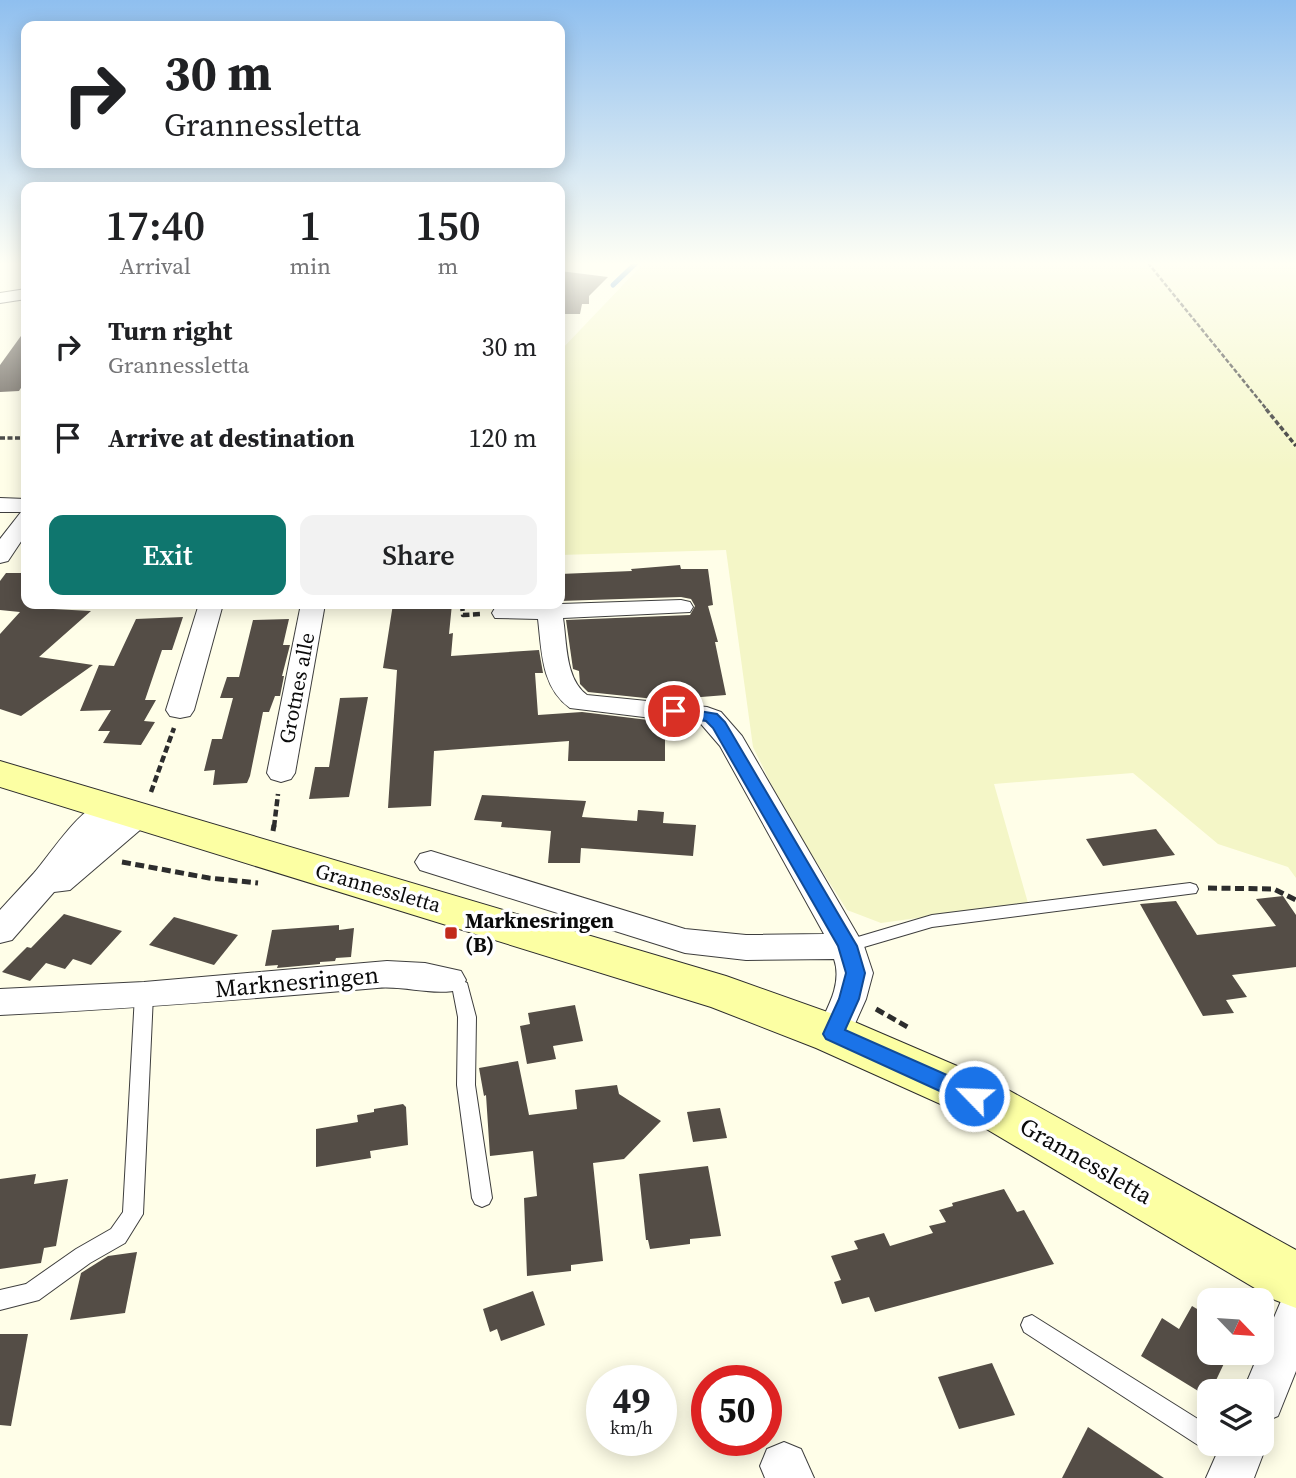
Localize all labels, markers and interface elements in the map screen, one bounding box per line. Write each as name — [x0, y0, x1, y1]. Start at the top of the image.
text: 30 m — [164, 39, 272, 106]
icon: right — [49, 49, 140, 140]
text: Grannessletta — [164, 103, 361, 147]
text: 17:40 — [105, 196, 205, 254]
text: 1 — [299, 196, 321, 254]
text: 150 — [415, 196, 481, 254]
text: Arrival — [120, 250, 191, 282]
text: min — [289, 250, 331, 282]
text: m — [438, 250, 458, 282]
text: Turn right — [108, 313, 232, 349]
icon: right — [49, 328, 87, 366]
text: 30 m — [482, 329, 537, 365]
text: Grannessletta — [108, 349, 250, 381]
icon: arrive — [49, 419, 87, 457]
text: Arrive at destination — [108, 420, 355, 456]
text: 120 m — [469, 420, 537, 456]
button: Exit — [49, 515, 286, 595]
button: Share — [300, 515, 537, 595]
street label: Grotnes alle — [272, 630, 321, 746]
pin — [644, 681, 704, 741]
icon: arrive — [655, 692, 693, 730]
street label: Grannessletta — [312, 856, 445, 919]
place label: Marknesringen (B) — [465, 906, 614, 959]
marker: Marknesringen (B) — [443, 925, 459, 941]
street label: Marknesringen — [214, 958, 380, 1005]
position arrow — [937, 1059, 1011, 1133]
street label: Grannessletta — [1014, 1109, 1159, 1212]
north arrow — [1197, 1288, 1274, 1365]
map controls — [1197, 1288, 1274, 1456]
speed limit sign: 50 — [691, 1365, 782, 1456]
text: 49 — [613, 1377, 650, 1425]
button: layers — [1197, 1379, 1274, 1456]
text: km/h — [610, 1415, 653, 1440]

